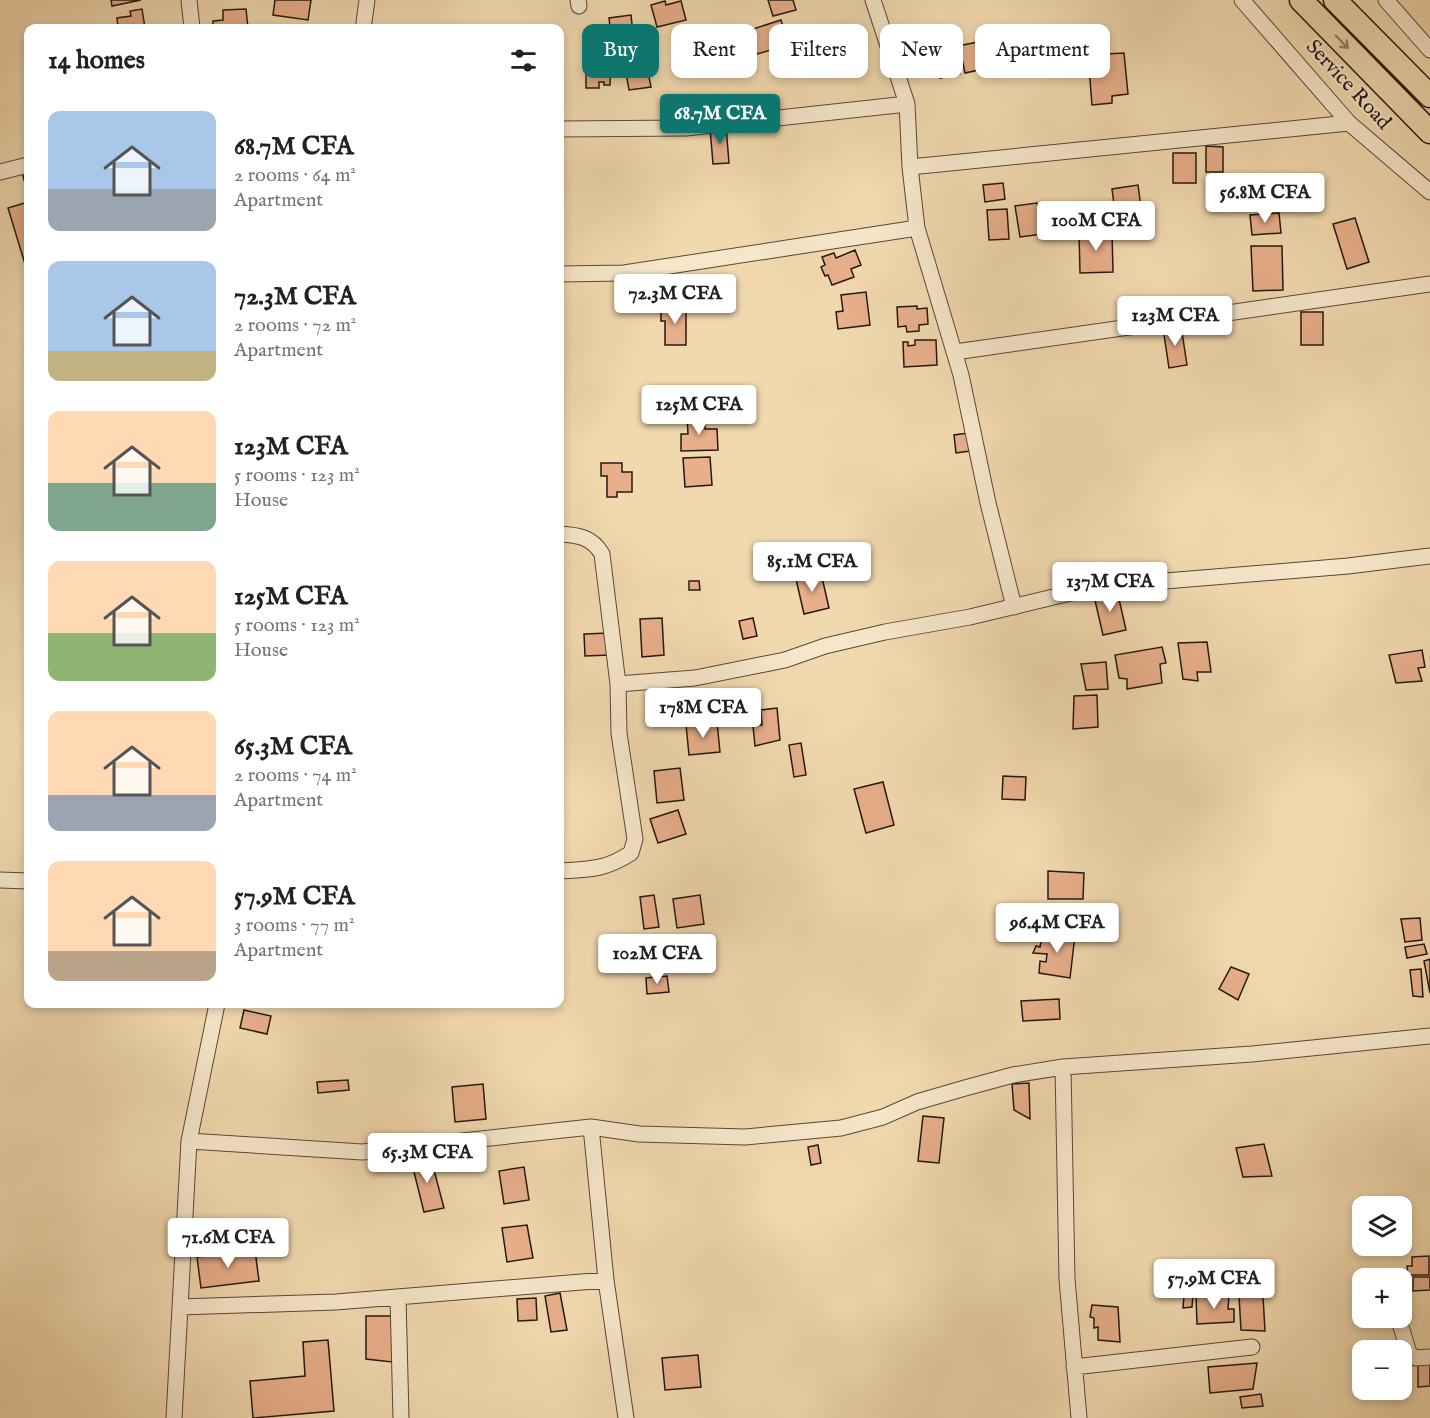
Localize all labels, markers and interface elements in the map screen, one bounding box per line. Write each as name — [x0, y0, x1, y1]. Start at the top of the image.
chip: Buy — [582, 24, 659, 78]
chip: Rent — [671, 24, 757, 78]
chip: Filters — [769, 24, 868, 78]
chip: New — [880, 24, 963, 78]
chip: Apartment — [975, 24, 1110, 78]
street label: Service Road — [1299, 34, 1397, 136]
one-way arrow — [1334, 35, 1349, 50]
text: 14 homes — [48, 44, 145, 77]
icon: filters — [507, 44, 540, 77]
pin: 68.7M CFA — [651, 94, 789, 145]
text: 68.7M CFA — [674, 101, 766, 126]
text: 68.7M CFA — [234, 130, 354, 163]
icon: home — [96, 135, 168, 207]
text: 2 rooms · 64 m² — [234, 163, 356, 188]
pin: 56.8M CFA — [1196, 173, 1334, 224]
text: 56.8M CFA — [1220, 180, 1310, 205]
text: Apartment — [234, 188, 323, 213]
pin: 100M CFA — [1034, 201, 1158, 252]
text: 100M CFA — [1051, 208, 1141, 233]
pin: 72.3M CFA — [606, 274, 744, 325]
text: 72.3M CFA — [234, 280, 356, 313]
text: 72.3M CFA — [628, 281, 722, 306]
icon: home — [96, 285, 168, 357]
pin: 123M CFA — [1113, 296, 1237, 347]
text: 123M CFA — [1131, 303, 1219, 328]
text: 2 rooms · 72 m² — [234, 313, 356, 338]
text: Apartment — [234, 338, 323, 363]
pin: 125M CFA — [637, 385, 761, 436]
text: 125M CFA — [655, 392, 743, 417]
text: 123M CFA — [234, 430, 348, 463]
icon: home — [96, 435, 168, 507]
text: 5 rooms · 123 m² — [234, 463, 360, 488]
text: House — [234, 488, 288, 513]
pin: 85.1M CFA — [743, 542, 881, 593]
text: 85.1M CFA — [767, 549, 857, 574]
pin: 137M CFA — [1048, 562, 1172, 613]
text: 137M CFA — [1066, 569, 1154, 594]
text: 125M CFA — [234, 580, 347, 613]
icon: home — [96, 585, 168, 657]
text: 5 rooms · 123 m² — [234, 613, 360, 638]
text: House — [234, 638, 288, 663]
pin: 178M CFA — [641, 688, 765, 739]
text: 178M CFA — [659, 695, 747, 720]
text: 65.3M CFA — [234, 730, 352, 763]
icon: home — [96, 735, 168, 807]
text: 2 rooms · 74 m² — [234, 763, 357, 788]
text: Apartment — [234, 788, 323, 813]
text: 57.9M CFA — [234, 880, 355, 913]
icon: home — [96, 885, 168, 957]
pin: 96.4M CFA — [988, 903, 1126, 954]
text: 96.4M CFA — [1010, 910, 1104, 935]
text: 3 rooms · 77 m² — [234, 913, 354, 938]
pin: 102M CFA — [595, 934, 719, 985]
text: Apartment — [234, 938, 323, 963]
text: 102M CFA — [612, 941, 702, 966]
pin: 65.3M CFA — [358, 1133, 496, 1184]
text: 65.3M CFA — [382, 1140, 472, 1165]
map controls — [1352, 1196, 1412, 1400]
button: layers — [1352, 1196, 1412, 1256]
pin: 71.6M CFA — [159, 1218, 297, 1269]
text: 71.6M CFA — [182, 1225, 274, 1250]
pin: 57.9M CFA — [1145, 1259, 1283, 1310]
text: 57.9M CFA — [1168, 1266, 1260, 1291]
button: + — [1352, 1268, 1412, 1328]
button: − — [1352, 1340, 1412, 1400]

